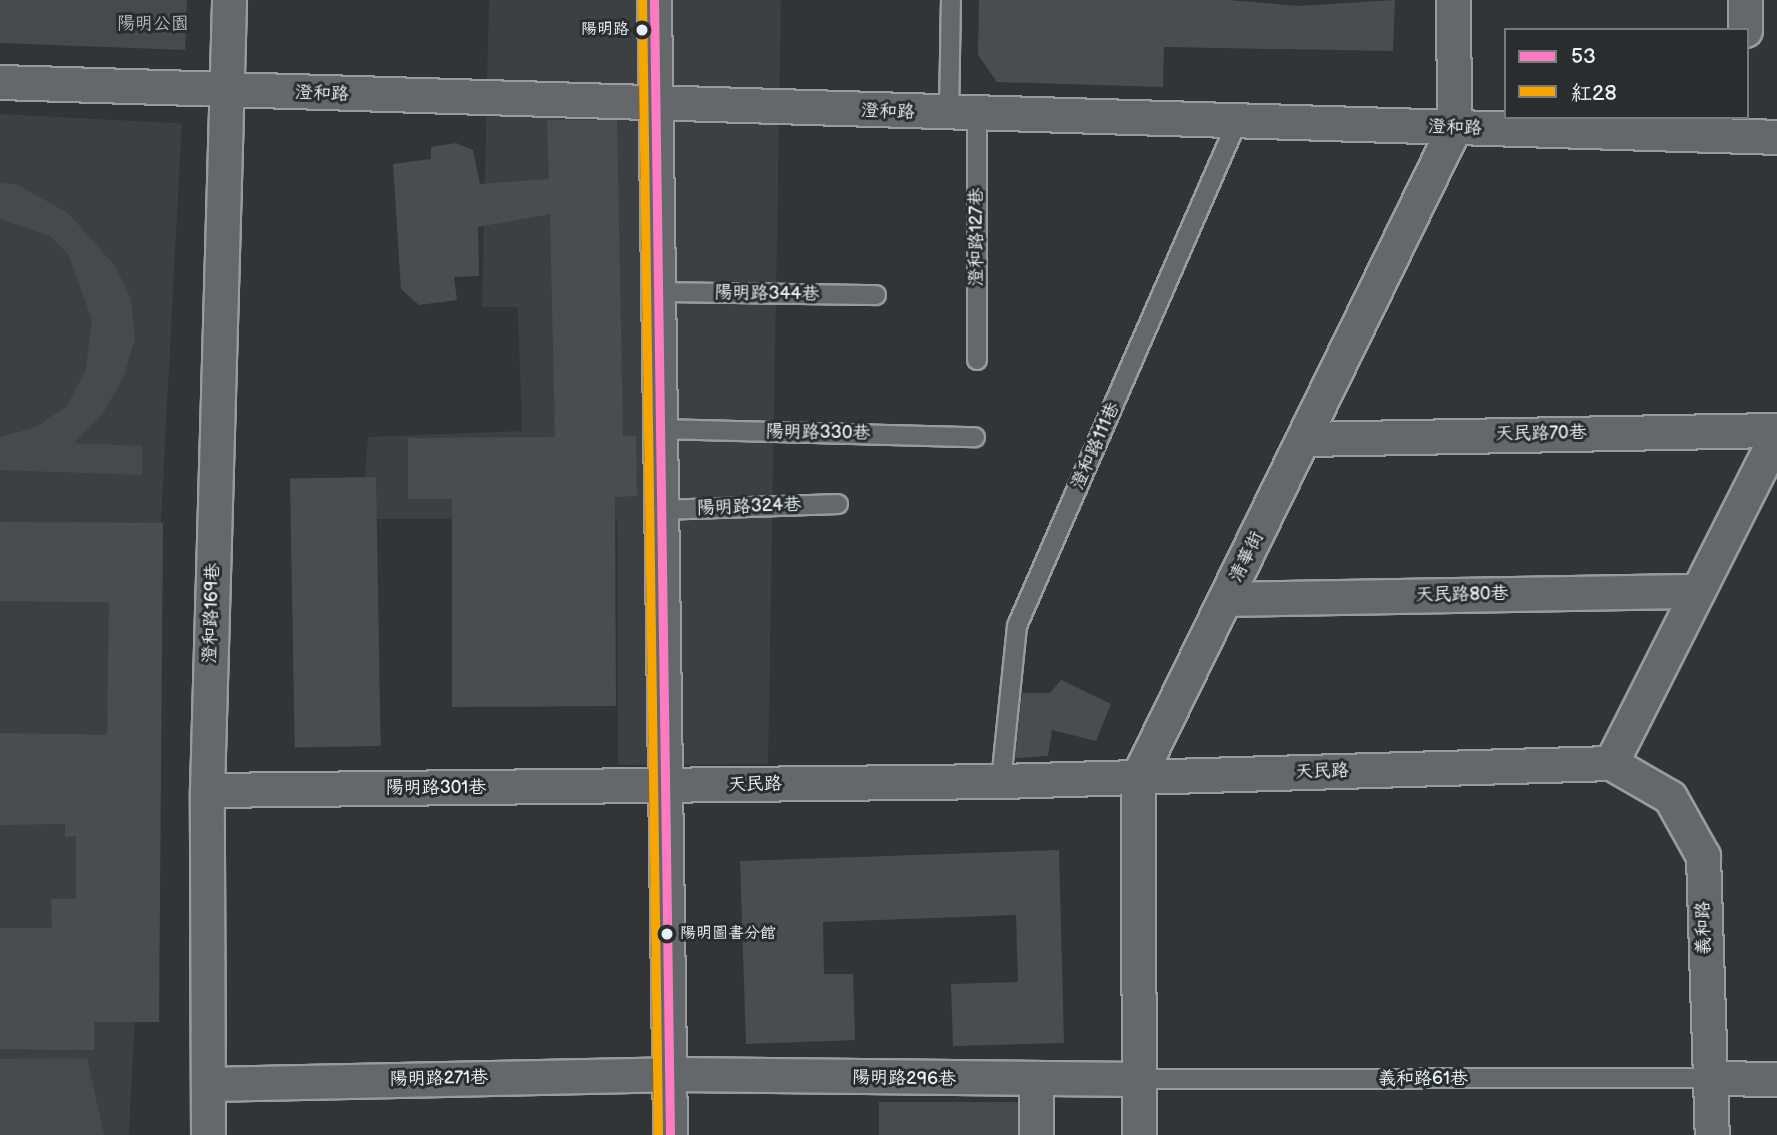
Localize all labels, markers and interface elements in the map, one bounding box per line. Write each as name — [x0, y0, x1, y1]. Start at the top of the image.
park label: 陽明公園 — [117, 13, 189, 35]
place label: 陽明路 — [581, 20, 629, 40]
marker: 陽明路 — [635, 23, 649, 37]
legend — [1504, 28, 1749, 119]
text: 53 — [1571, 44, 1596, 69]
text: 紅28 — [1571, 81, 1617, 106]
street label: 澄和路 — [295, 82, 349, 106]
street label: 澄和路 — [861, 100, 915, 124]
street label: 澄和路 — [1428, 116, 1482, 140]
street label: 澄和路127巷 — [966, 188, 988, 286]
street label: 陽明路344巷 — [714, 282, 820, 306]
street label: 澄和路111巷 — [1067, 399, 1125, 493]
street label: 陽明路330巷 — [765, 421, 871, 445]
street label: 天民路70巷 — [1495, 422, 1587, 446]
street label: 陽明路324巷 — [696, 494, 802, 520]
street label: 清華街 — [1225, 528, 1269, 586]
street label: 澄和路169巷 — [199, 562, 225, 664]
street label: 天民路80巷 — [1415, 583, 1509, 607]
street label: 天民路 — [1295, 760, 1349, 784]
street label: 天民路 — [728, 774, 782, 796]
street label: 陽明路301巷 — [386, 777, 486, 799]
street label: 義和路 — [1693, 901, 1715, 955]
place label: 陽明圖書分館 — [680, 924, 776, 944]
marker: 陽明圖書分館 — [660, 927, 674, 941]
street label: 陽明路271巷 — [390, 1067, 488, 1091]
street label: 陽明路296巷 — [852, 1067, 956, 1091]
street label: 義和路61巷 — [1378, 1068, 1468, 1090]

